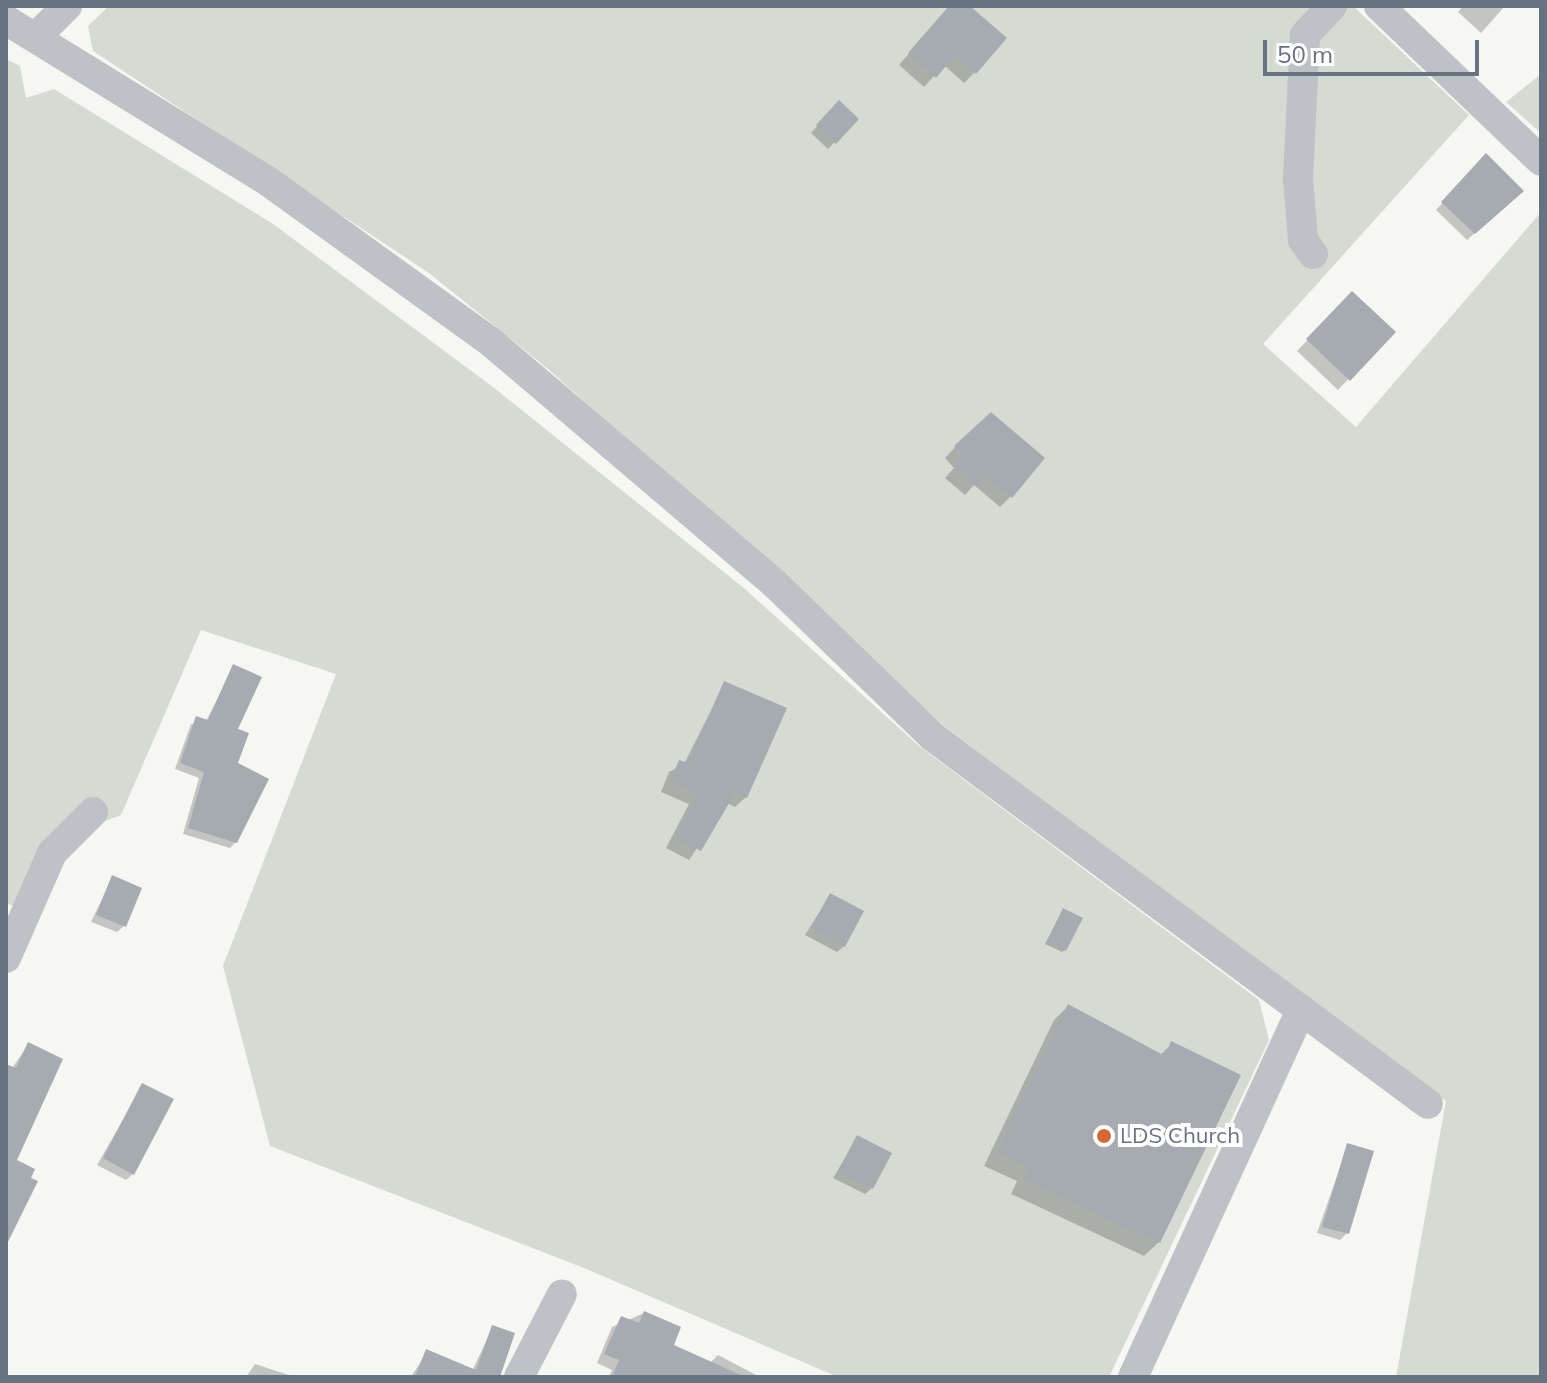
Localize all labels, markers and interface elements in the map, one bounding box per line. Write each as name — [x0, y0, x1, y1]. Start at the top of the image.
scale bar — [1267, 24, 1483, 74]
text: 50 m — [1277, 39, 1333, 69]
place label: LDS Church — [1120, 1123, 1240, 1149]
marker: LDS Church — [1095, 1127, 1113, 1145]

